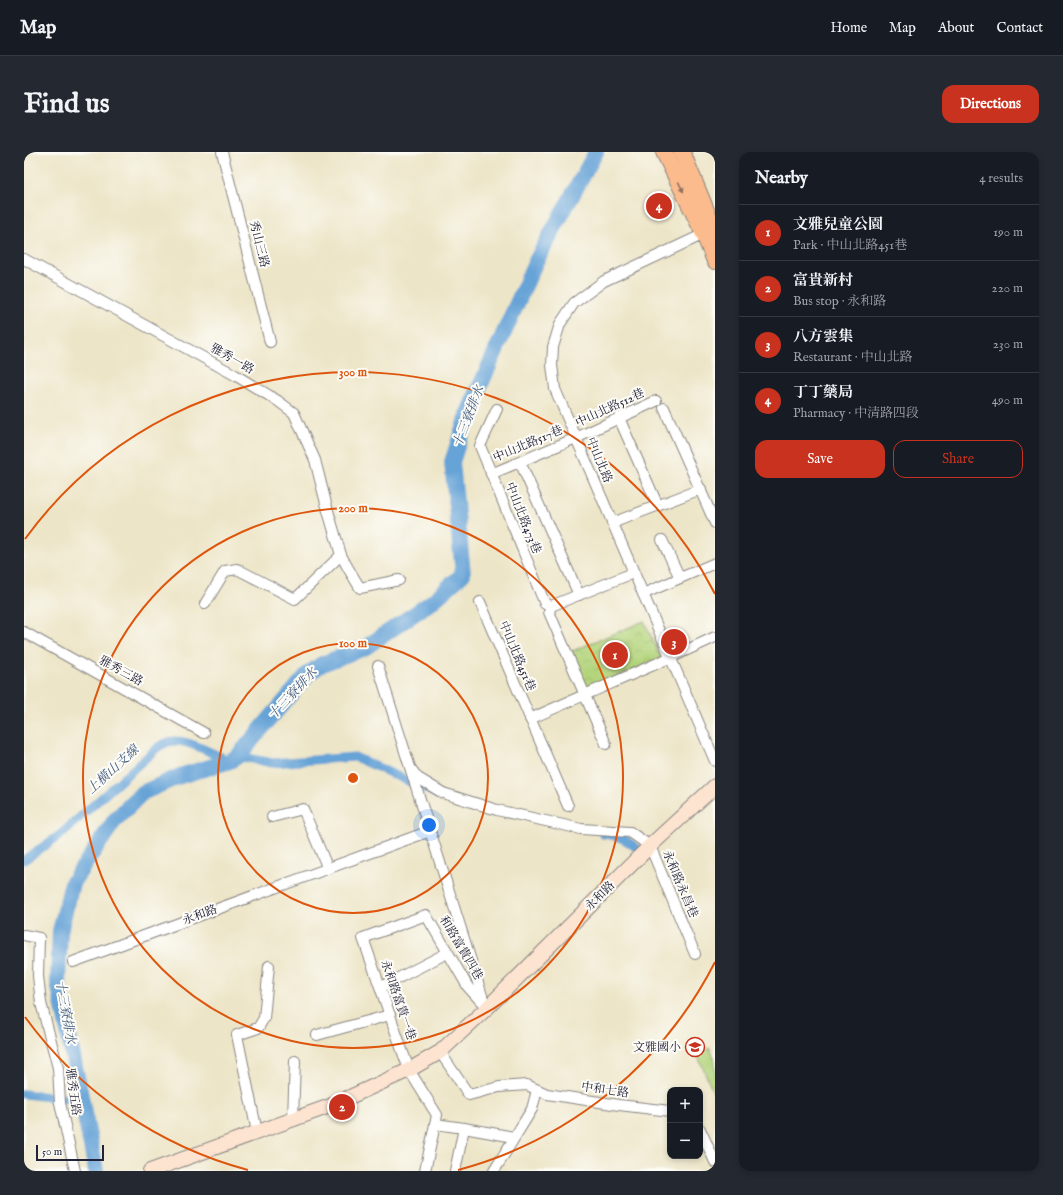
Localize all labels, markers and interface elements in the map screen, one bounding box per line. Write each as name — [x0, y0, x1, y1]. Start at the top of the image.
text: Map — [20, 16, 56, 40]
text: Home — [831, 19, 867, 37]
text: Map — [889, 19, 916, 37]
text: About — [938, 19, 974, 37]
text: Contact — [996, 19, 1043, 37]
button: Directions — [942, 85, 1039, 123]
text: Find us — [24, 87, 110, 122]
text: Nearby — [755, 168, 808, 189]
text: 4 results — [979, 170, 1023, 187]
one-way arrow — [678, 182, 684, 193]
pin: 4 — [646, 191, 672, 221]
text: 文雅兒童公園 — [793, 215, 883, 234]
street label: 秀山三路 — [246, 219, 272, 269]
text: 1 — [766, 224, 770, 241]
text: 190 m — [993, 224, 1023, 241]
text: Park · 中山北路451巷 — [793, 237, 907, 254]
text: 富貴新村 — [793, 271, 853, 290]
text: 2 — [765, 280, 771, 297]
text: 220 m — [992, 280, 1023, 297]
text: Bus stop · 永和路 — [793, 293, 886, 310]
text: 八方雲集 — [793, 327, 853, 346]
text: 3 — [766, 336, 770, 353]
text: 230 m — [993, 336, 1023, 353]
street label: 雅秀一路 — [207, 341, 257, 377]
text: Restaurant · 中山北路 — [793, 349, 912, 366]
text: 300 m — [339, 365, 368, 380]
water label: 十三寮排水 — [449, 382, 489, 450]
text: 丁丁藥局 — [793, 383, 853, 402]
street label: 中山北路512巷 — [573, 385, 647, 431]
text: 4 — [765, 392, 771, 409]
text: 490 m — [992, 392, 1023, 409]
text: Pharmacy · 中清路四段 — [793, 405, 919, 422]
street label: 中山北路517巷 — [491, 423, 565, 465]
street label: 中山北路 — [583, 435, 615, 485]
button: Save — [755, 440, 885, 478]
button: Share — [893, 440, 1023, 478]
street label: 中山北路473巷 — [502, 480, 544, 556]
text: 200 m — [338, 501, 368, 516]
street label: 中山北路451巷 — [496, 619, 538, 693]
pin: 3 — [661, 627, 687, 657]
text: 100 m — [339, 636, 368, 651]
pin: 1 — [602, 640, 628, 670]
street label: 雅秀三路 — [96, 653, 146, 689]
water label: 十三寮排水 — [265, 663, 323, 724]
water label: 上橫山支線 — [83, 741, 144, 798]
centre of rings — [346, 771, 360, 785]
your location — [419, 815, 439, 835]
street label: 永和路永昌巷 — [659, 848, 701, 920]
street label: 永和路 — [582, 878, 618, 914]
street label: 永和路 — [181, 902, 219, 928]
street label: 和路富貴四巷 — [436, 913, 486, 983]
street label: 永和路富貴一巷 — [377, 958, 419, 1042]
water label: 十三寮排水 — [51, 979, 79, 1047]
school or university icon: 文雅國小 — [684, 1036, 706, 1058]
place label: 文雅國小 — [633, 1040, 681, 1055]
street label: 雅秀五路 — [62, 1067, 84, 1117]
street label: 中和七路 — [580, 1079, 630, 1101]
map controls — [667, 1087, 703, 1159]
button: + — [667, 1087, 703, 1123]
pin: 2 — [329, 1092, 355, 1122]
button: − — [667, 1123, 703, 1159]
scale bar — [36, 1143, 104, 1162]
text: 50 m — [42, 1145, 62, 1159]

